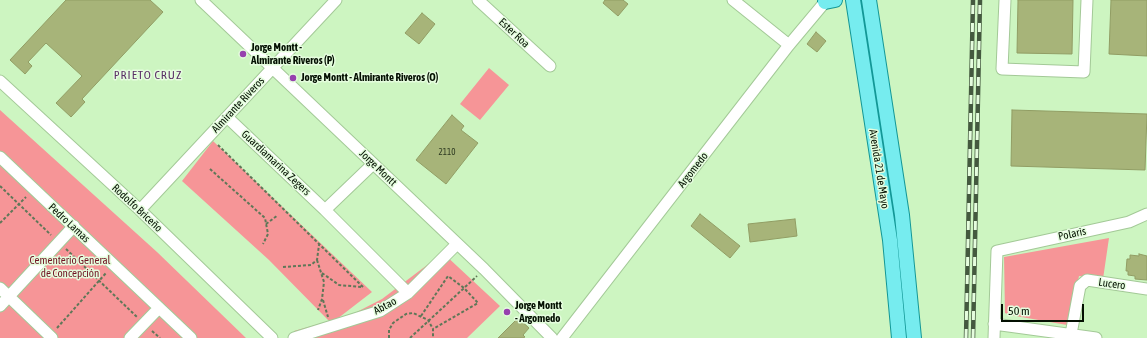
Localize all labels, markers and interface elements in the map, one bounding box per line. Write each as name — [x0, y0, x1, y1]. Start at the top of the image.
street label: Ester Roa — [496, 16, 532, 50]
place label: Jorge Montt - Almirante Riveros (P) — [251, 41, 335, 67]
marker: Jorge Montt - Almirante Riveros (P) — [238, 49, 248, 59]
district label: PRIETO CRUZ — [114, 68, 182, 82]
place label: Jorge Montt - Almirante Riveros (O) — [301, 71, 438, 85]
marker: Jorge Montt - Almirante Riveros (O) — [288, 73, 298, 83]
street label: Almirante Riveros — [209, 74, 267, 136]
street label: Guardiamarina Zegers — [239, 128, 313, 198]
street label: Avenida 21 de Mayo — [866, 128, 892, 210]
street label: Jorge Montt — [357, 147, 399, 189]
house number: 2110 — [439, 147, 455, 157]
street label: Argomedo — [675, 150, 711, 190]
street label: Rodolfo Briceño — [109, 181, 165, 235]
street label: Pedro Lamas — [46, 201, 92, 245]
street label: Polaris — [1057, 225, 1087, 243]
park label: Cementerio General de Concepción — [30, 254, 110, 280]
street label: Lucero — [1098, 276, 1126, 292]
street label: Abtao — [371, 295, 399, 317]
scale bar — [1003, 296, 1086, 322]
place label: Jorge Montt - Argomedo — [515, 299, 562, 325]
text: 50 m — [1008, 304, 1030, 318]
marker: Jorge Montt - Argomedo — [502, 307, 512, 317]

